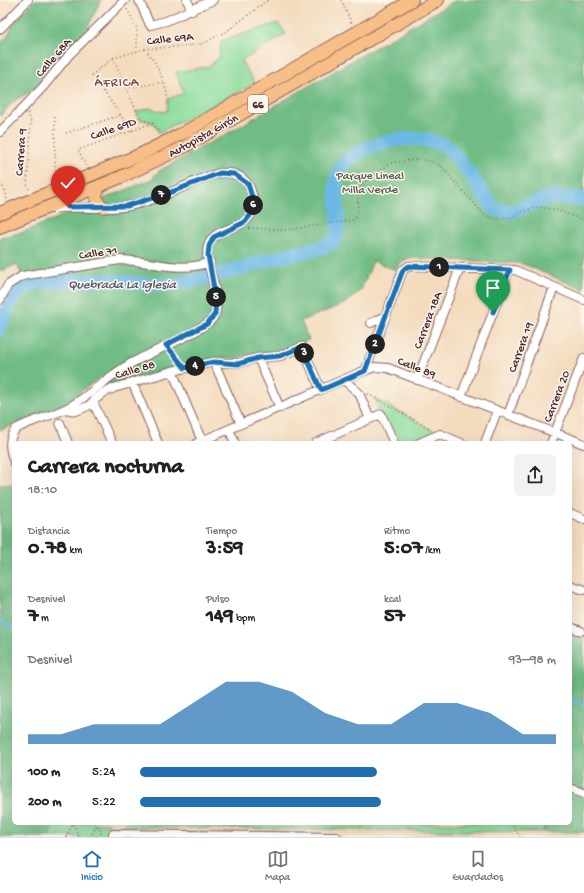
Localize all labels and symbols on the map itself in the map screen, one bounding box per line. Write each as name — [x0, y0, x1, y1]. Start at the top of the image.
street label: Calle 69A — [146, 30, 195, 49]
street label: Calle 68A — [34, 35, 76, 81]
district label: ÁFRICA — [95, 75, 140, 91]
road number: 66 — [248, 95, 268, 113]
street label: Autopista Girón — [167, 112, 242, 162]
street label: Calle 69D — [89, 115, 139, 144]
street label: Carrera 9 — [13, 128, 31, 176]
pin — [51, 166, 85, 207]
park label: Parque Lineal Milla Verde — [335, 170, 404, 198]
pin: 7 — [151, 185, 171, 205]
pin: 6 — [243, 195, 263, 215]
street label: Calle 71 — [78, 244, 119, 264]
pin: 1 — [429, 257, 449, 277]
pin — [476, 271, 510, 312]
water label: Quebrada La Iglesia — [68, 278, 177, 293]
pin: 5 — [206, 287, 226, 307]
street label: Carrera 18A — [412, 289, 447, 351]
street label: Carrera 19 — [506, 321, 537, 375]
pin: 2 — [365, 334, 385, 354]
pin: 3 — [294, 343, 314, 363]
street label: Calle 89 — [395, 355, 437, 383]
pin: 4 — [185, 356, 205, 376]
street label: Calle 88 — [114, 358, 157, 383]
street label: Carrera 20 — [542, 369, 574, 425]

